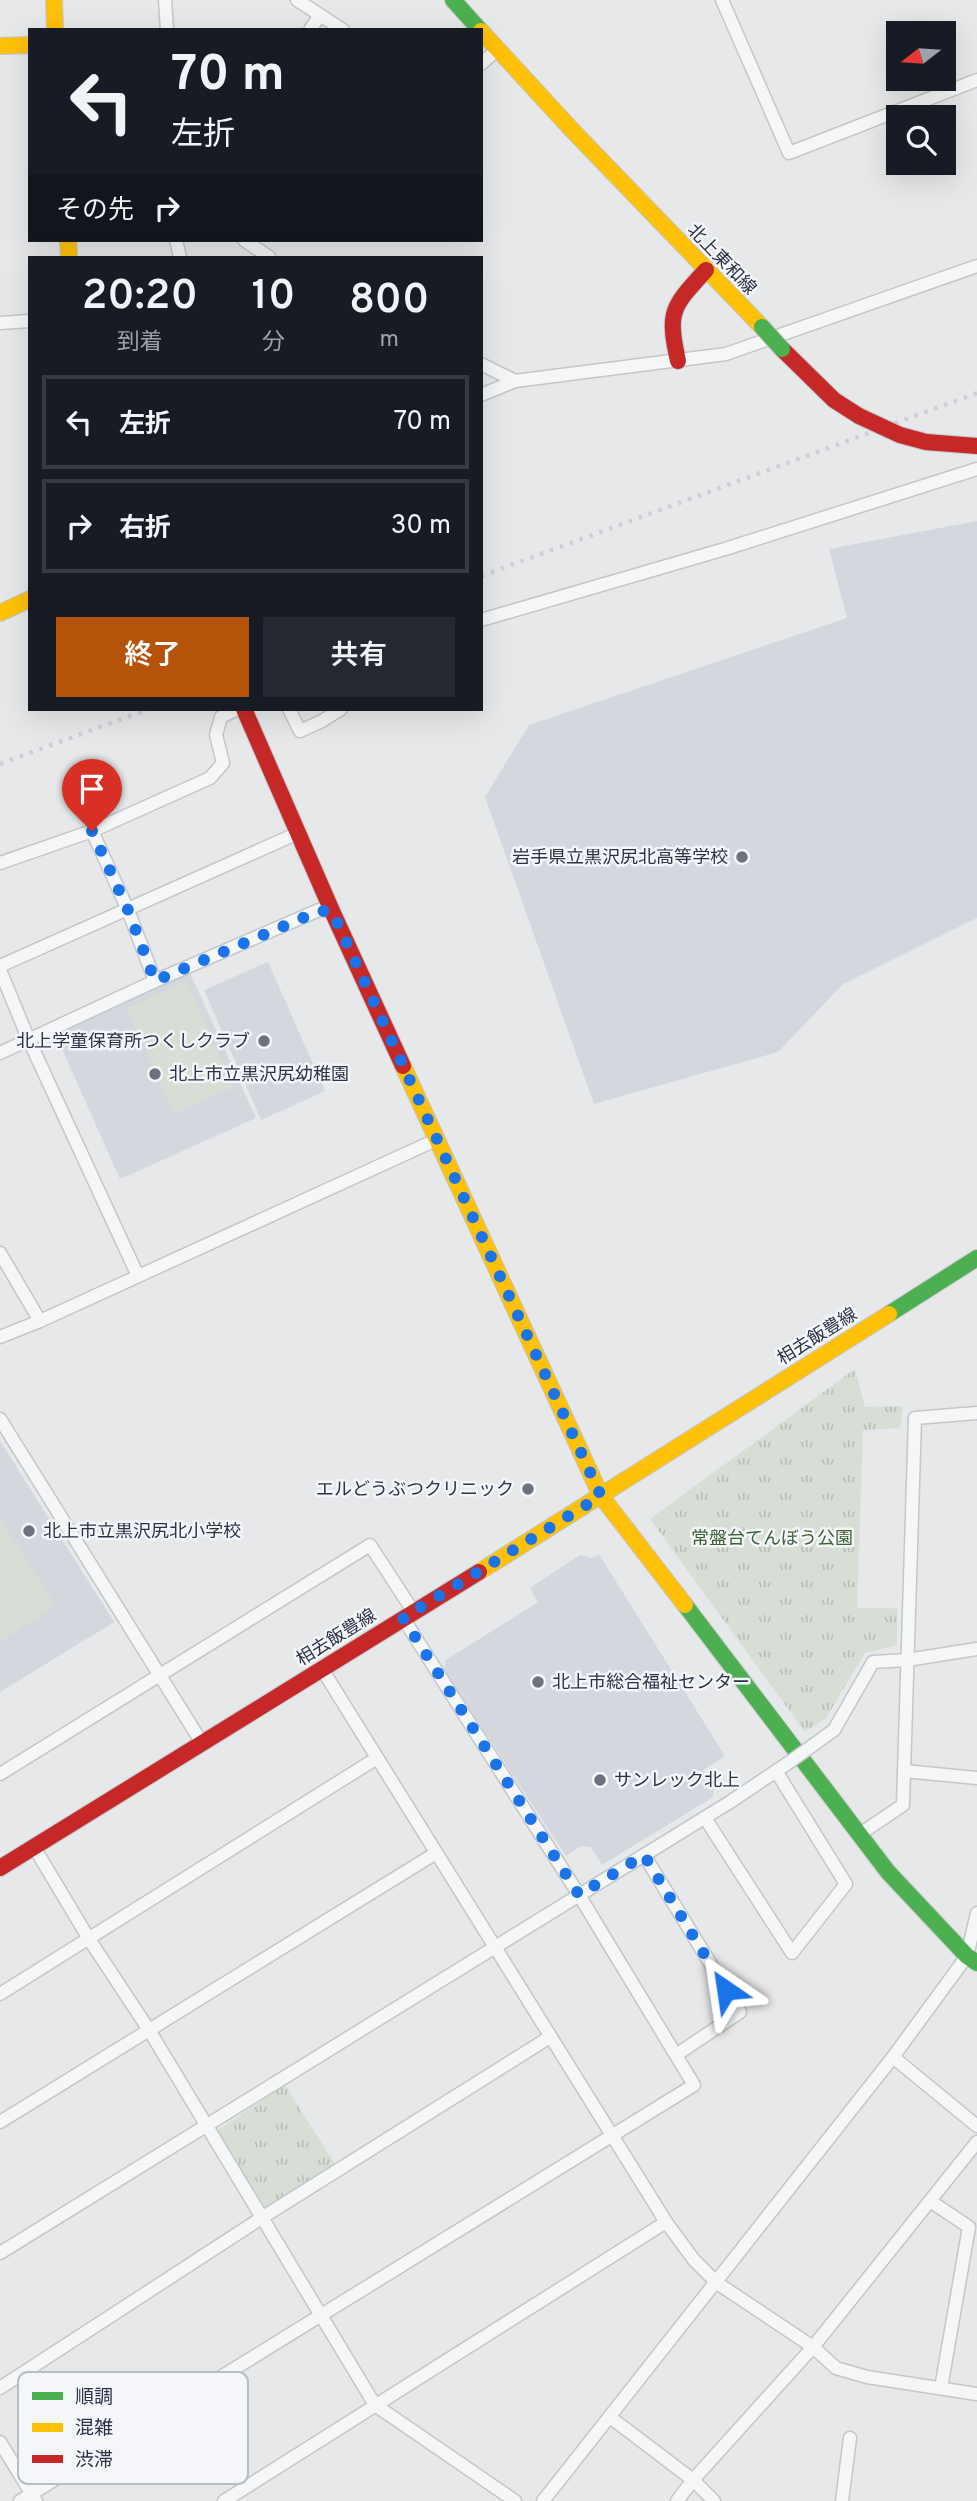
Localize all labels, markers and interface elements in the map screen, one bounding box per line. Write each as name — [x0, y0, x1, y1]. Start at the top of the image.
north arrow — [886, 21, 956, 91]
map controls — [886, 21, 956, 175]
text: 70 m — [171, 46, 285, 108]
icon: left — [56, 56, 147, 147]
button: search — [886, 105, 956, 175]
text: 左折 — [171, 116, 235, 156]
icon: right — [148, 189, 186, 227]
text: その先 — [56, 195, 134, 228]
street label: 北上東和線 — [681, 220, 760, 300]
text: 20:20 — [82, 271, 198, 324]
text: 10 — [251, 271, 295, 324]
text: 800 — [349, 275, 429, 328]
text: m — [379, 326, 399, 355]
text: 到着 — [117, 329, 163, 358]
text: 分 — [262, 329, 285, 358]
icon: left — [60, 403, 98, 441]
text: 70 m — [393, 406, 451, 439]
text: 左折 — [119, 409, 171, 442]
icon: right — [60, 507, 98, 545]
text: 30 m — [391, 510, 451, 543]
text: 右折 — [119, 513, 171, 546]
button: 終了 — [56, 617, 249, 697]
button: 共有 — [263, 617, 455, 697]
pin — [62, 759, 122, 831]
icon: arrive — [73, 770, 111, 808]
place label: 岩手県立黒沢尻北高等学校 — [512, 847, 728, 870]
marker: 岩手県立黒沢尻北高等学校 — [734, 849, 750, 865]
place label: 北上学童保育所つくしクラブ — [16, 1031, 250, 1054]
marker: 北上学童保育所つくしクラブ — [256, 1033, 272, 1049]
place label: 北上市立黒沢尻幼稚園 — [169, 1064, 349, 1087]
marker: 北上市立黒沢尻幼稚園 — [147, 1066, 163, 1082]
street label: 相去飯豊線 — [774, 1304, 862, 1371]
place label: エルどうぶつクリニック — [316, 1479, 514, 1502]
marker: エルどうぶつクリニック — [520, 1481, 536, 1497]
place label: 北上市立黒沢尻北小学校 — [43, 1521, 241, 1544]
marker: 北上市立黒沢尻北小学校 — [21, 1523, 37, 1539]
park label: 常盤台てんぼう公園 — [691, 1528, 853, 1551]
street label: 相去飯豊線 — [293, 1605, 381, 1672]
place label: 北上市総合福祉センター — [552, 1672, 750, 1695]
marker: 北上市総合福祉センター — [530, 1674, 546, 1690]
place label: サンレック北上 — [614, 1770, 740, 1793]
marker: サンレック北上 — [592, 1772, 608, 1788]
position arrow — [689, 1953, 763, 2027]
legend — [18, 2372, 248, 2484]
text: 順調 — [75, 2386, 113, 2410]
text: 混雑 — [75, 2417, 113, 2441]
text: 渋滞 — [75, 2449, 113, 2473]

